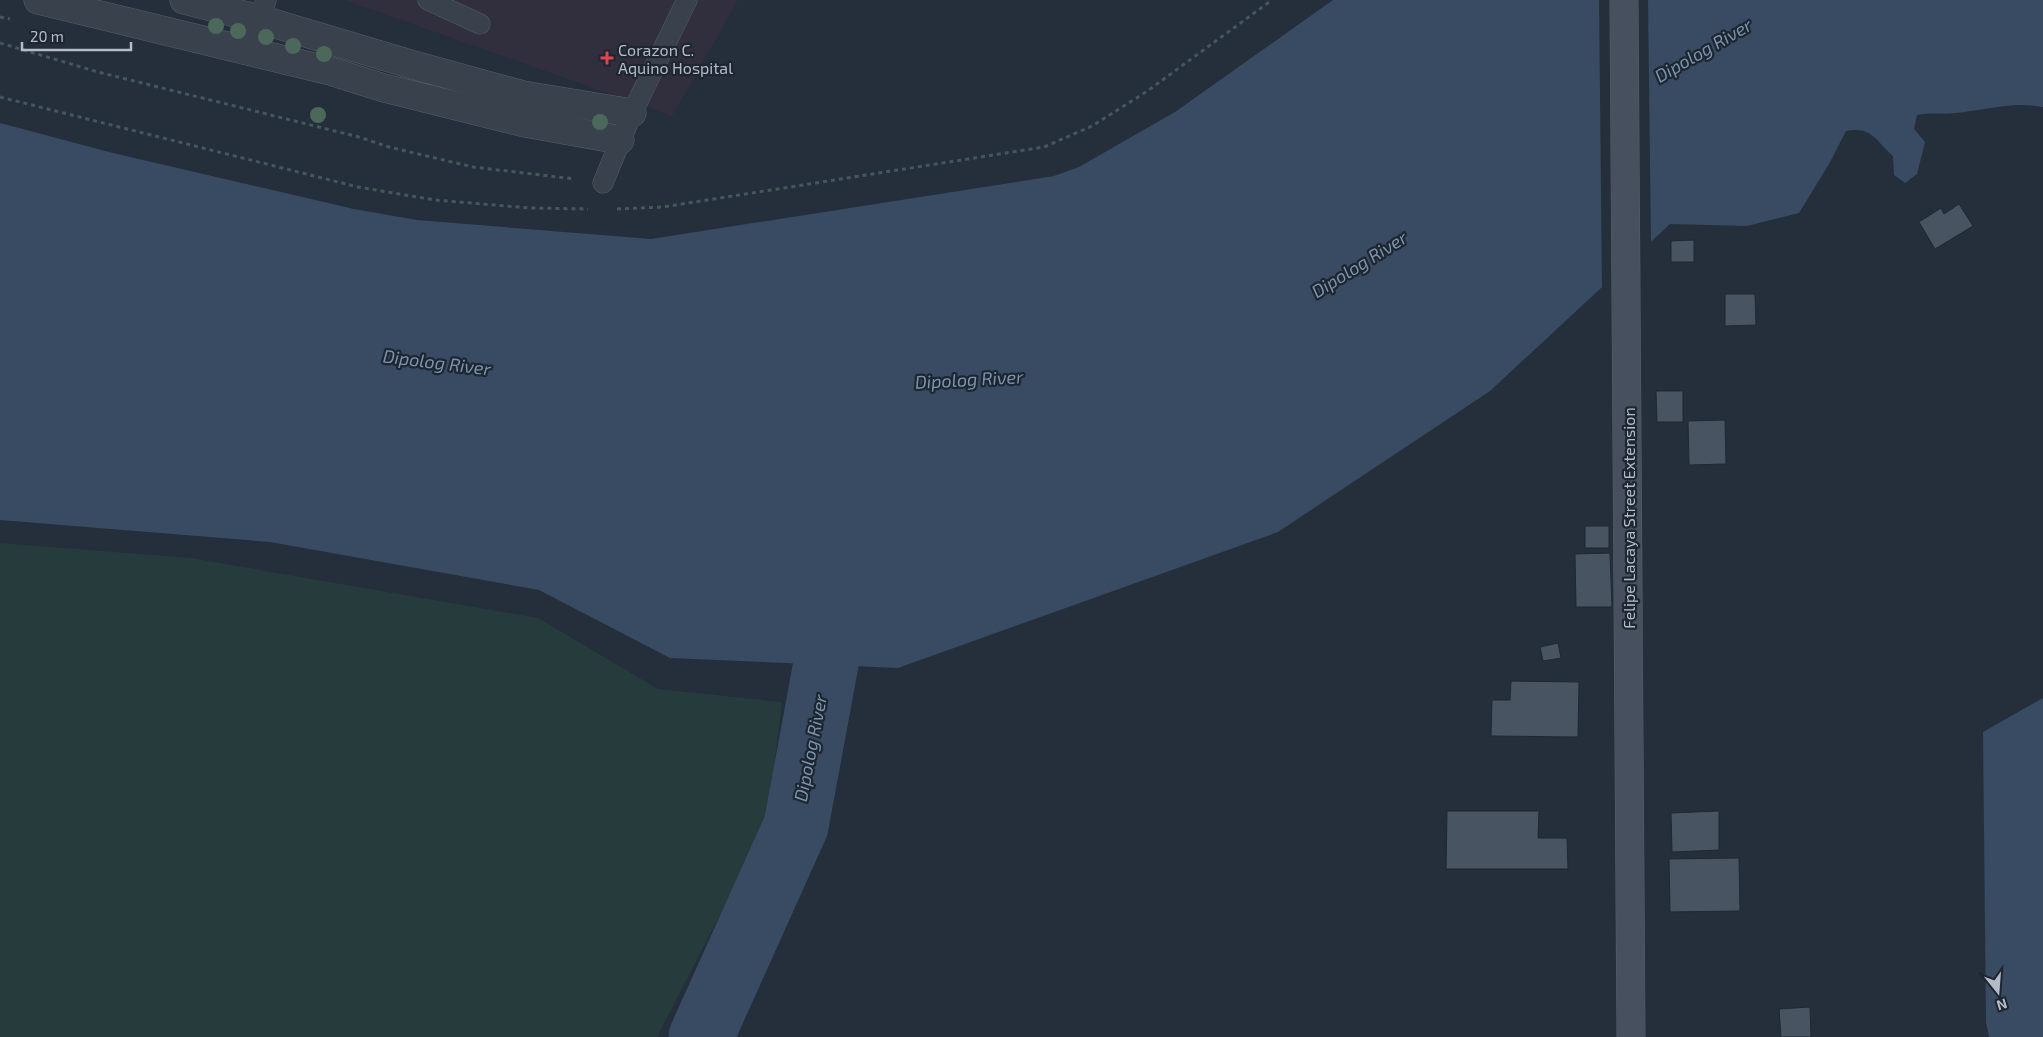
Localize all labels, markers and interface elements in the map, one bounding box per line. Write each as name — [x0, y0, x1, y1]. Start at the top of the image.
water label: Dipolog River — [1650, 13, 1756, 87]
scale bar — [22, 20, 131, 52]
text: 20 m — [30, 27, 64, 45]
place label: Corazon C. Aquino Hospital — [618, 40, 733, 77]
marker: Corazon C. Aquino Hospital — [600, 51, 614, 65]
water label: Dipolog River — [1307, 225, 1412, 302]
water label: Dipolog River — [382, 344, 493, 380]
water label: Dipolog River — [914, 365, 1025, 393]
street label: Felipe Lacaya Street Extension — [1619, 407, 1638, 629]
water label: Dipolog River — [789, 692, 831, 803]
north arrow — [1973, 967, 2023, 1017]
text: N — [1995, 995, 2009, 1015]

